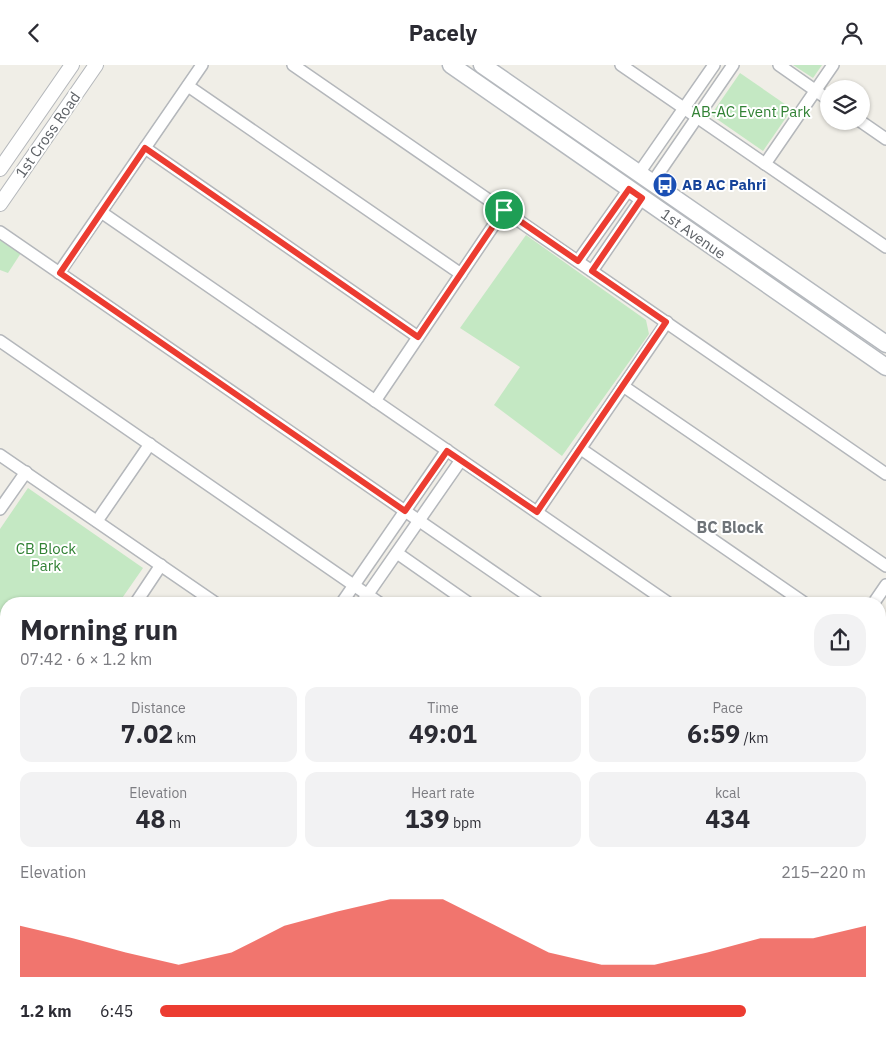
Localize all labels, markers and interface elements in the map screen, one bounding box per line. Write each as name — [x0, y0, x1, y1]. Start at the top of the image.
text: Pacely — [409, 18, 477, 47]
icon: back — [20, 19, 48, 47]
icon: person — [838, 19, 866, 47]
map controls — [820, 80, 870, 130]
button: layers — [820, 80, 870, 130]
street label: 1st Cross Road — [11, 88, 84, 181]
park label: AB-AC Event Park — [691, 102, 811, 121]
bus stop icon: AB AC Pahri — [652, 172, 678, 198]
place label: AB AC Pahri — [682, 175, 766, 194]
pin — [483, 189, 525, 231]
icon: arrive — [490, 196, 518, 224]
street label: 1st Avenue — [657, 204, 729, 263]
district label: BC Block — [697, 517, 764, 537]
park label: CB Block Park — [16, 539, 76, 575]
text: Morning run — [20, 611, 178, 648]
button: share — [814, 614, 866, 666]
text: 07:42 · 6 × 1.2 km — [20, 649, 152, 669]
text: Distance — [131, 699, 186, 717]
text: Time — [427, 699, 459, 717]
text: Pace — [712, 699, 743, 717]
text: 7.02 — [120, 717, 173, 750]
text: 49:01 — [409, 717, 477, 750]
text: 6:59 — [687, 717, 740, 750]
text: km — [173, 729, 196, 747]
text: /km — [740, 729, 768, 747]
text: Elevation — [129, 784, 187, 802]
text: Heart rate — [411, 784, 475, 802]
text: kcal — [715, 784, 740, 802]
text: 48 — [136, 802, 166, 835]
text: 139 — [405, 802, 450, 835]
text: 434 — [705, 802, 750, 835]
text: m — [166, 814, 181, 832]
text: bpm — [450, 814, 481, 832]
text: Elevation — [20, 862, 86, 882]
text: 215–220 m — [781, 862, 866, 882]
text: 1.2 km — [20, 1001, 71, 1021]
text: 6:45 — [100, 1001, 133, 1021]

